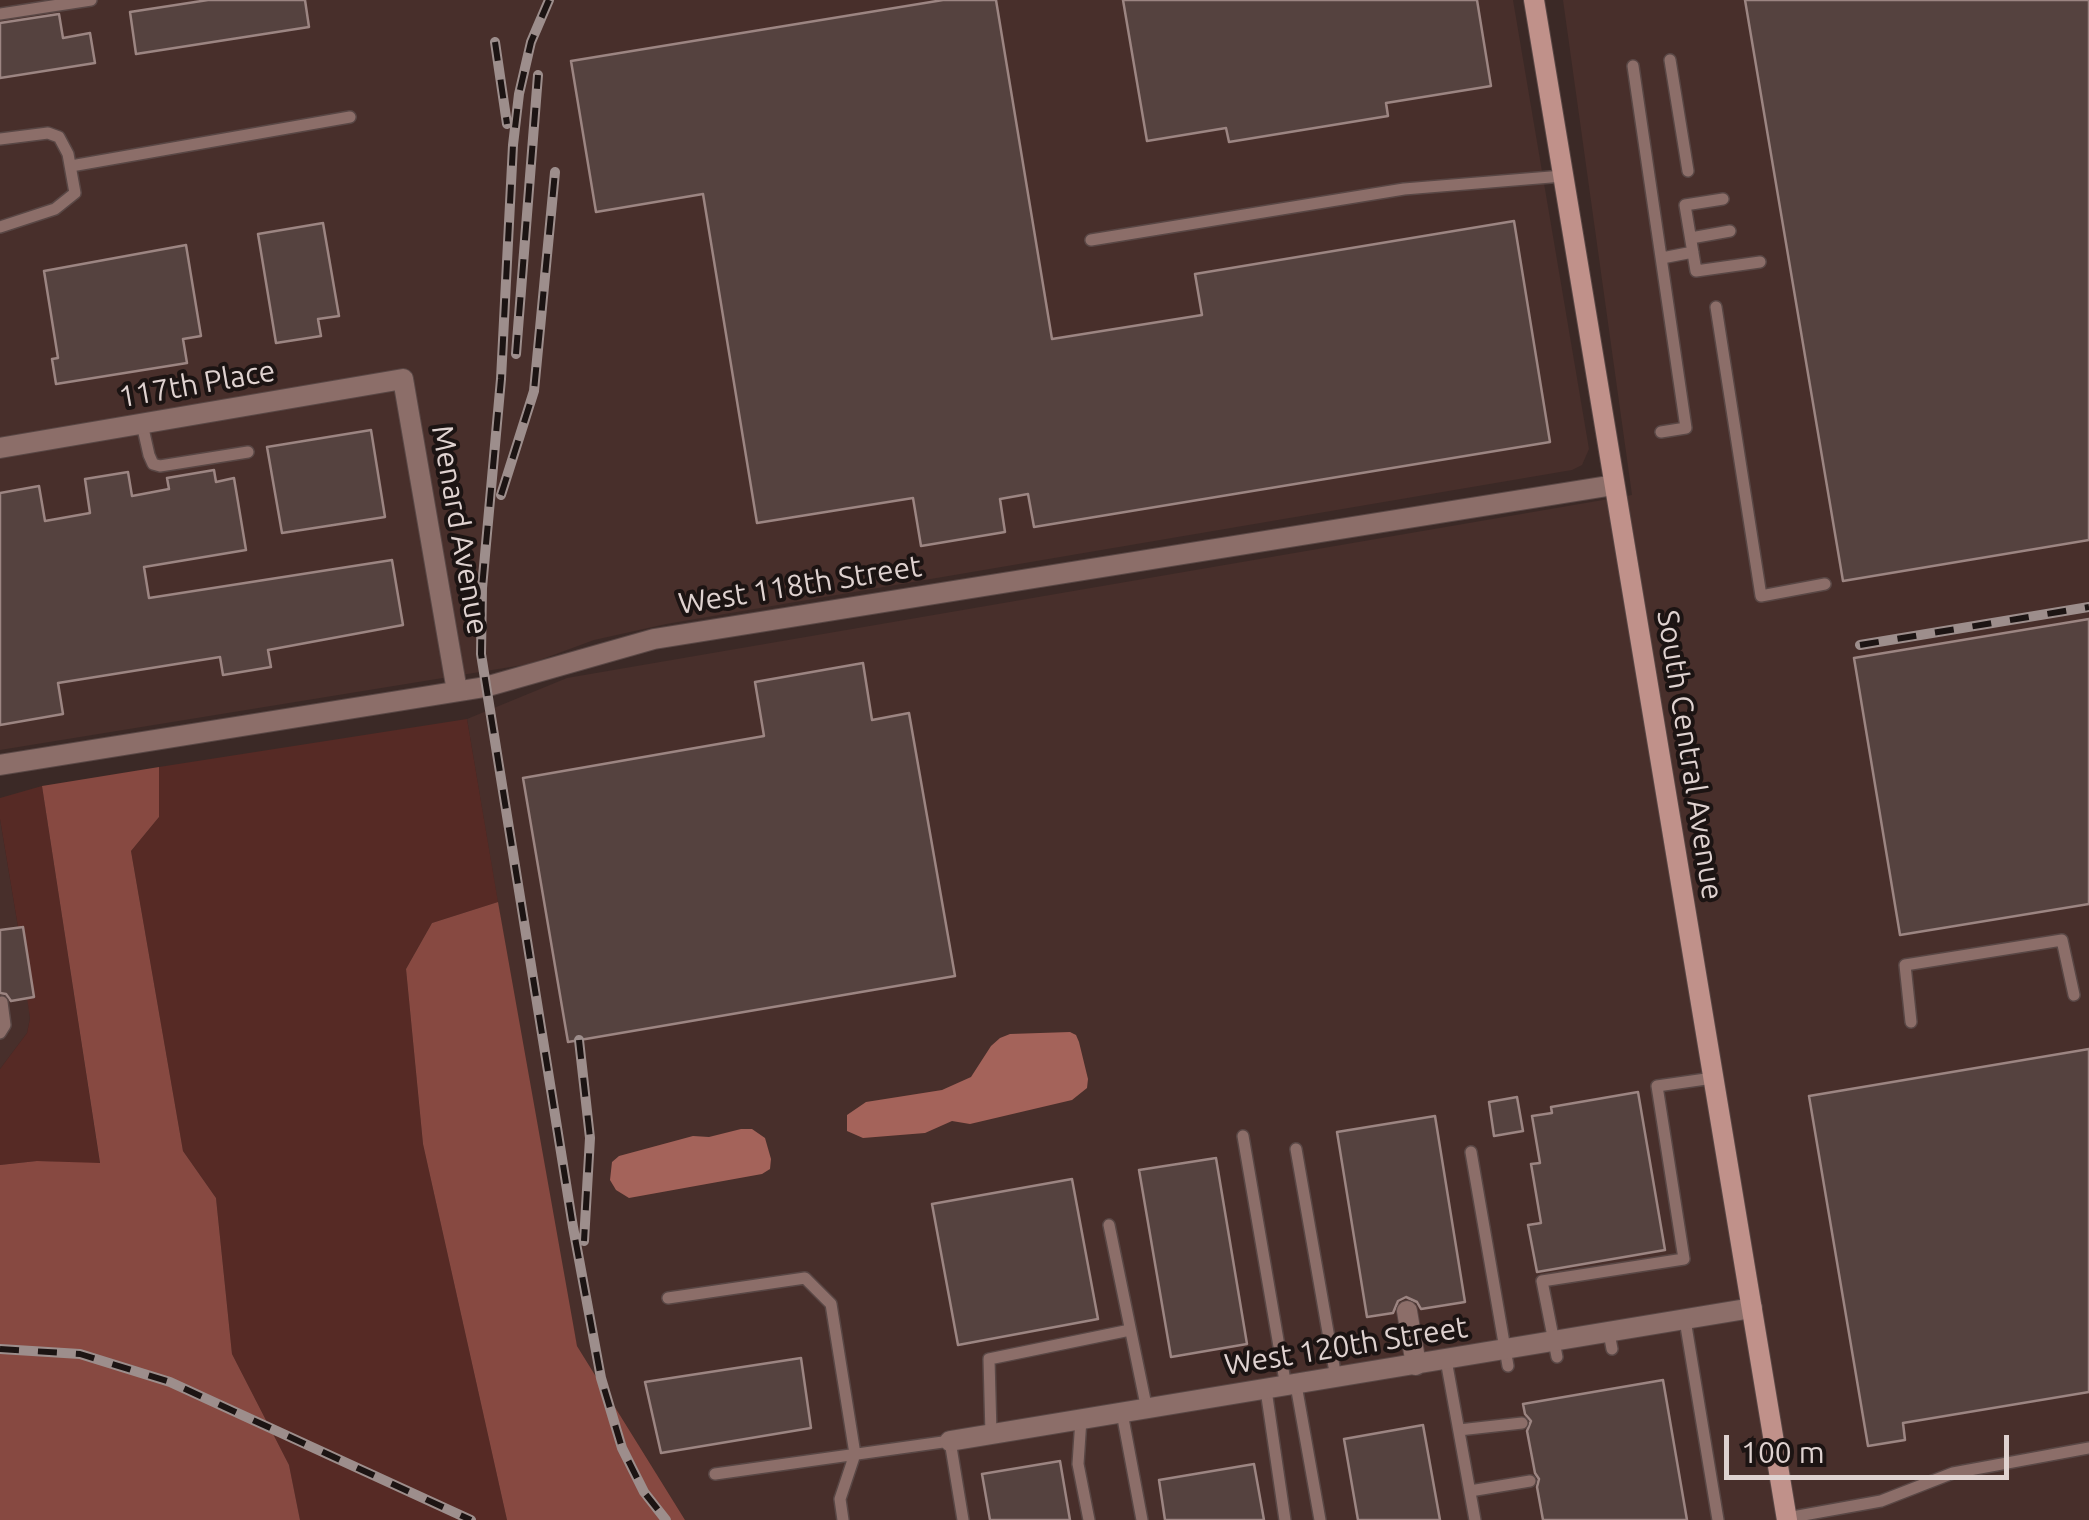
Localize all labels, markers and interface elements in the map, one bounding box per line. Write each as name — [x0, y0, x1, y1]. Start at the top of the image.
street label: 117th Place — [116, 353, 278, 415]
street label: Menard Avenue — [424, 422, 496, 638]
street label: West 118th Street — [676, 548, 924, 622]
street label: South Central Avenue — [1649, 608, 1731, 902]
street label: West 120th Street — [1222, 1309, 1470, 1383]
scale bar — [1729, 1415, 2014, 1477]
text: 100 m — [1741, 1435, 1825, 1469]

